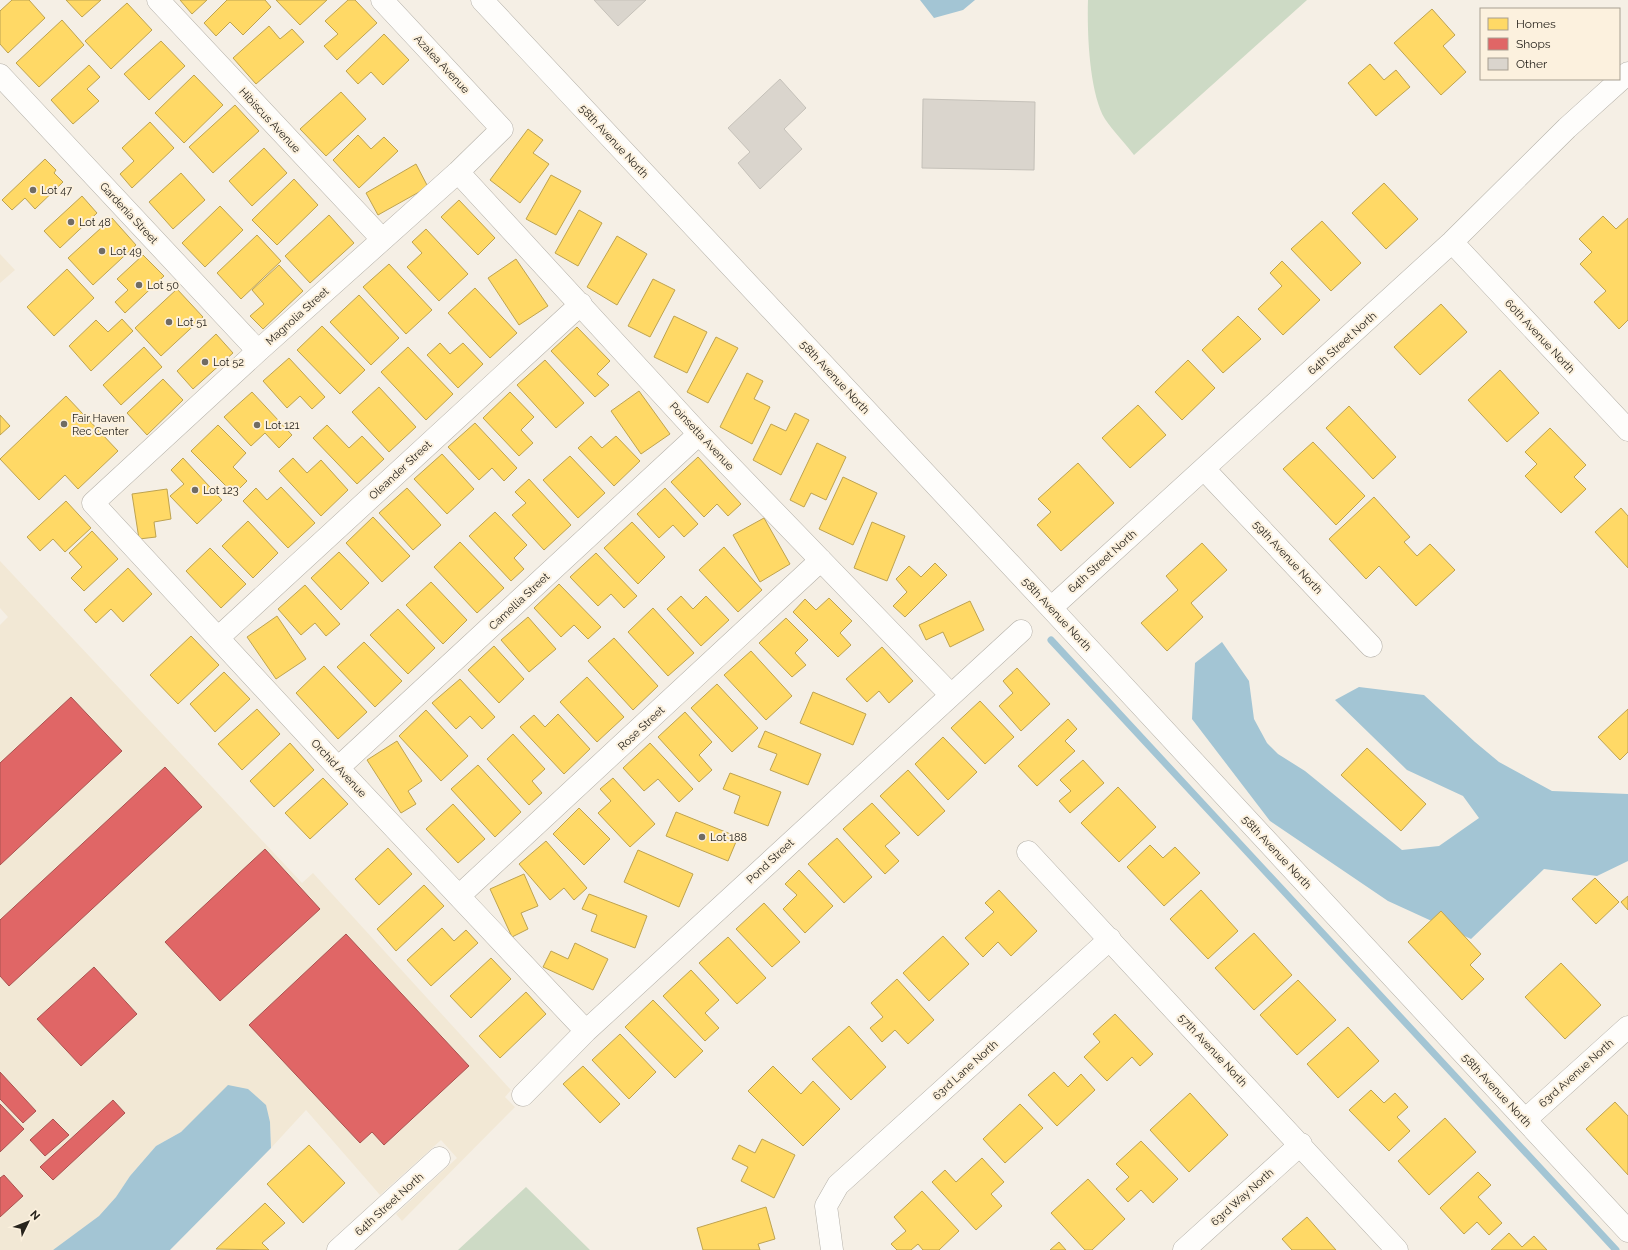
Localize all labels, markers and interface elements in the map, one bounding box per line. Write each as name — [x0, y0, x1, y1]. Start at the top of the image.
legend — [1480, 8, 1620, 80]
text: Homes — [1516, 17, 1556, 31]
street label: Azalea Avenue — [411, 32, 472, 97]
text: Shops — [1516, 37, 1551, 51]
text: Other — [1516, 57, 1548, 71]
street label: Hibiscus Avenue — [236, 85, 303, 156]
street label: 58th Avenue North — [576, 102, 651, 181]
street label: Gardenia Street — [97, 180, 161, 247]
place label: Lot 47 — [41, 184, 72, 197]
marker: Lot 47 — [28, 185, 38, 195]
place label: Lot 48 — [79, 216, 111, 229]
marker: Lot 48 — [66, 217, 76, 227]
place label: Lot 49 — [110, 245, 142, 258]
marker: Lot 49 — [97, 246, 107, 256]
place label: Lot 50 — [147, 279, 179, 292]
marker: Lot 50 — [134, 280, 144, 290]
street label: Magnolia Street — [263, 285, 332, 348]
street label: 60th Avenue North — [1502, 297, 1577, 376]
street label: 64th Street North — [1305, 309, 1379, 378]
place label: Lot 51 — [177, 316, 207, 329]
marker: Lot 51 — [164, 317, 174, 327]
street label: 58th Avenue North — [797, 338, 872, 417]
place label: Lot 52 — [213, 356, 244, 369]
marker: Lot 52 — [200, 357, 210, 367]
street label: Poinsetta Avenue — [667, 400, 737, 473]
place label: Fair Haven Rec Center — [72, 412, 129, 438]
marker: Fair Haven Rec Center — [59, 419, 69, 429]
place label: Lot 121 — [265, 419, 300, 432]
marker: Lot 121 — [252, 420, 262, 430]
street label: Oleander Street — [367, 438, 434, 503]
place label: Lot 123 — [203, 484, 239, 497]
marker: Lot 123 — [190, 485, 200, 495]
street label: 59th Avenue North — [1250, 518, 1325, 597]
street label: 64th Street North — [1065, 527, 1139, 596]
street label: Camellia Street — [486, 570, 552, 633]
street label: 58th Avenue North — [1019, 575, 1094, 654]
street label: Rose Street — [615, 703, 667, 753]
street label: Orchid Avenue — [308, 737, 369, 800]
street label: 58th Avenue North — [1239, 813, 1314, 892]
place label: Lot 188 — [710, 831, 747, 844]
marker: Lot 188 — [697, 832, 707, 842]
street label: Pond Street — [744, 836, 797, 887]
street label: 57th Avenue North — [1176, 1011, 1250, 1089]
street label: 63rd Avenue North — [1536, 1036, 1616, 1110]
street label: 63rd Lane North — [930, 1038, 1000, 1103]
street label: 58th Avenue North — [1459, 1051, 1534, 1130]
street label: 63rd Way North — [1208, 1166, 1276, 1229]
street label: 64th Street North — [352, 1170, 426, 1239]
north arrow — [8, 1202, 48, 1242]
text: N — [27, 1208, 43, 1223]

